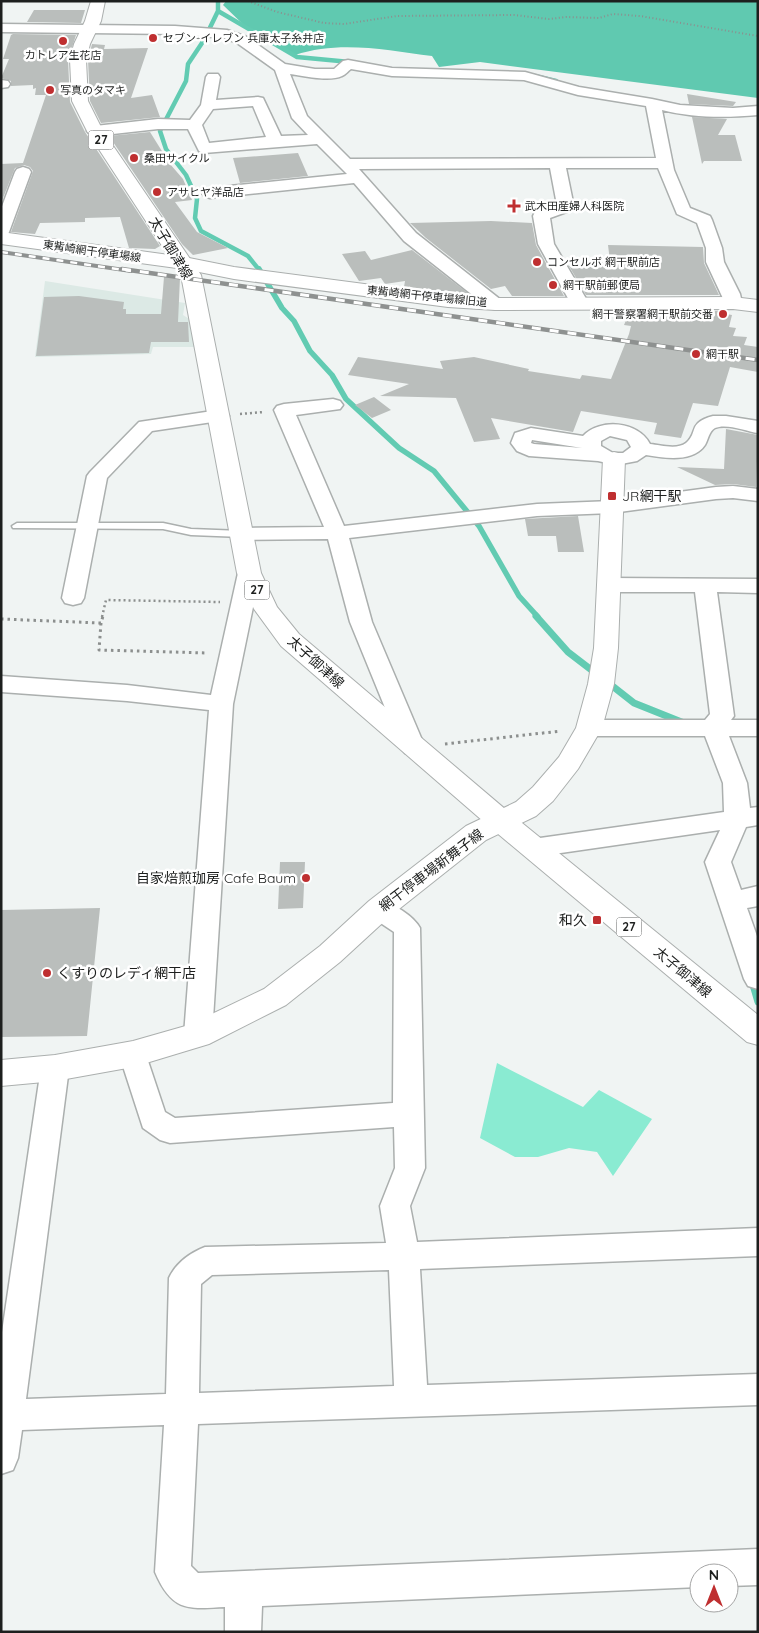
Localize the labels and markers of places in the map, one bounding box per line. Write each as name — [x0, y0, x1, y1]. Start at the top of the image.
place label: セブン-イレブン 兵庫太子糸井店 — [163, 31, 324, 45]
marker: セブン-イレブン 兵庫太子糸井店 — [147, 32, 159, 44]
marker: カトレア生花店 — [57, 35, 69, 47]
place label: カトレア生花店 — [25, 48, 102, 62]
place label: 写真のタマキ — [60, 83, 126, 97]
marker: 写真のタマキ — [44, 84, 56, 96]
place label: 桑田サイクル — [144, 151, 209, 165]
marker: 桑田サイクル — [128, 152, 140, 164]
place label: アサヒヤ洋品店 — [167, 185, 244, 199]
marker: アサヒヤ洋品店 — [151, 186, 163, 198]
marker: 武木田産婦人科医院 — [507, 199, 521, 213]
place label: 武木田産婦人科医院 — [525, 199, 624, 213]
place label: コンセルボ 網干駅前店 — [547, 255, 660, 269]
marker: コンセルボ 網干駅前店 — [531, 256, 543, 268]
place label: 網干駅前郵便局 — [563, 278, 640, 292]
marker: 網干駅前郵便局 — [547, 279, 559, 291]
place label: 網干警察署網干駅前交番 — [592, 307, 713, 321]
marker: 網干警察署網干駅前交番 — [717, 308, 729, 320]
place label: 網干駅 — [706, 347, 739, 361]
marker: 網干駅 — [690, 348, 702, 360]
place label: JR網干駅 — [622, 487, 681, 505]
marker: JR網干駅 — [606, 490, 618, 502]
place label: 自家焙煎珈房 Cafe Baum — [136, 869, 296, 887]
marker: 自家焙煎珈房 Cafe Baum — [300, 872, 312, 884]
place label: 和久 — [559, 911, 587, 929]
marker: 和久 — [591, 914, 603, 926]
place label: くすりのレディ網干店 — [57, 964, 196, 982]
marker: くすりのレディ網干店 — [41, 967, 53, 979]

